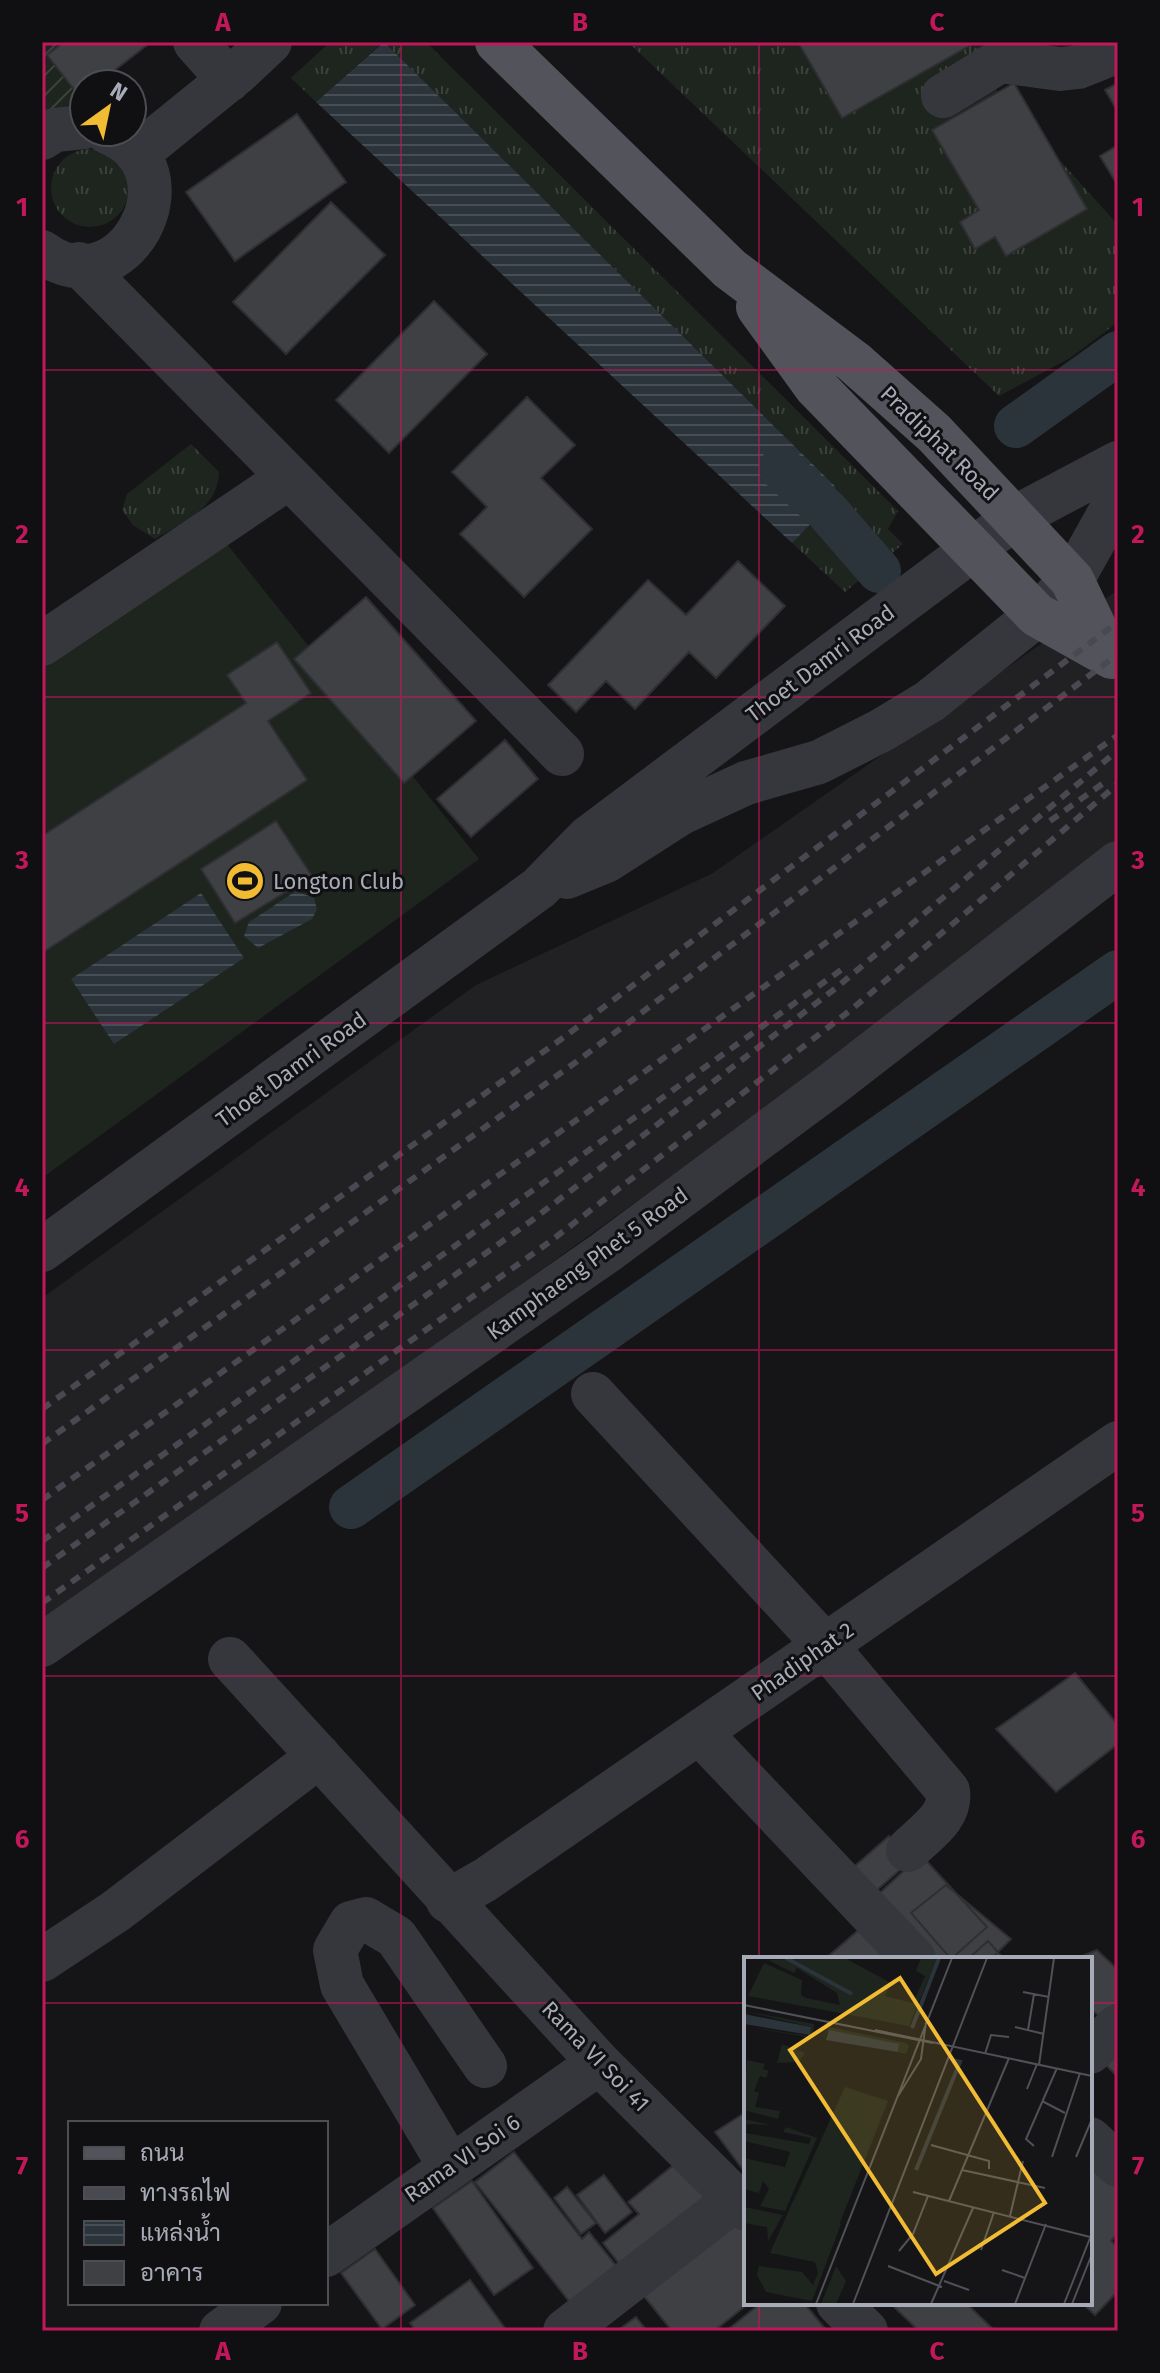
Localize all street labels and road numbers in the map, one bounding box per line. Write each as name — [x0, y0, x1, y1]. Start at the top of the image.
street label: Pradiphat Road — [875, 380, 1004, 506]
street label: Thoet Damri Road — [741, 599, 900, 728]
street label: Thoet Damri Road — [211, 1006, 372, 1133]
street label: Kamphaeng Phet 5 Road — [481, 1181, 693, 1346]
street label: Phadiphat 2 — [746, 1616, 859, 1707]
street label: Rama VI Soi 41 — [536, 1996, 655, 2117]
street label: Rama VI Soi 6 — [399, 2109, 525, 2208]

